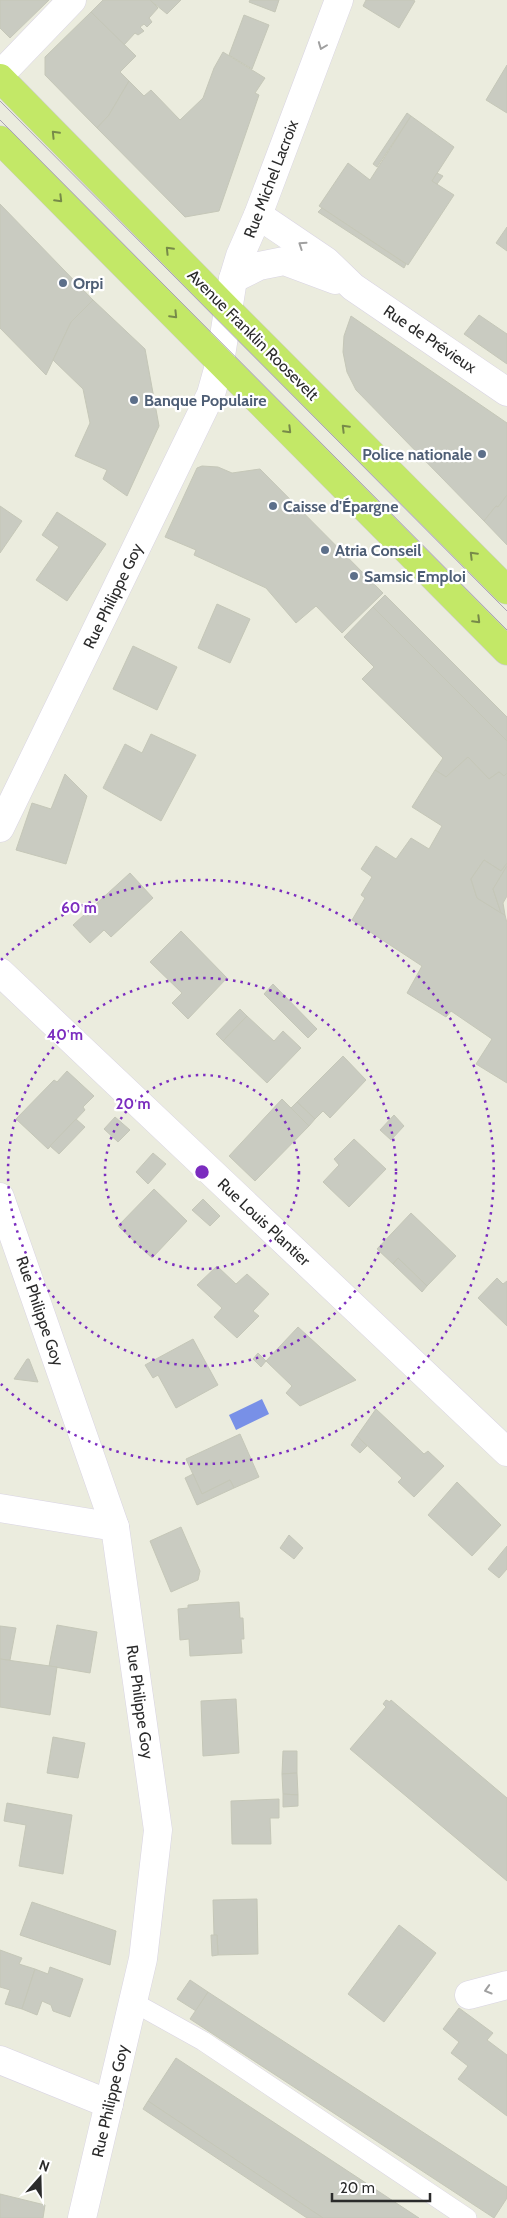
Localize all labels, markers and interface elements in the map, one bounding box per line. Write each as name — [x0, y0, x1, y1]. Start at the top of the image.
one-way arrow — [318, 41, 328, 49]
street label: Rue Michel Lacroix — [240, 117, 302, 241]
one-way arrow — [52, 131, 61, 140]
one-way arrow — [53, 194, 62, 203]
one-way arrow — [298, 241, 307, 251]
one-way arrow — [166, 247, 175, 256]
street label: Avenue Franklin Roosevelt — [184, 266, 323, 405]
place label: Orpi — [73, 274, 103, 293]
marker: Orpi — [57, 277, 69, 289]
street label: Rue de Prévieux — [380, 301, 480, 377]
one-way arrow — [168, 309, 177, 318]
place label: Banque Populaire — [144, 391, 266, 410]
marker: Banque Populaire — [128, 394, 140, 406]
one-way arrow — [282, 424, 291, 433]
one-way arrow — [342, 425, 351, 434]
place label: Police nationale — [362, 445, 472, 464]
marker: Police nationale — [476, 448, 488, 460]
place label: Caisse d'Épargne — [283, 497, 398, 516]
marker: Caisse d'Épargne — [267, 500, 279, 512]
street label: Rue Philippe Goy — [79, 540, 147, 652]
place label: Atria Conseil — [335, 541, 421, 560]
marker: Atria Conseil — [319, 544, 331, 556]
one-way arrow — [469, 552, 478, 561]
place label: Samsic Emploi — [364, 567, 466, 586]
marker: Samsic Emploi — [348, 570, 360, 582]
one-way arrow — [471, 614, 480, 623]
text: 60 m — [61, 899, 97, 917]
text: 40 m — [47, 1026, 83, 1044]
text: 20 m — [116, 1095, 150, 1113]
centre of rings — [193, 1163, 211, 1181]
street label: Rue Louis Plantier — [214, 1174, 315, 1270]
street label: Rue Philippe Goy — [12, 1254, 68, 1368]
street label: Rue Philippe Goy — [123, 1644, 157, 1760]
one-way arrow — [484, 1984, 493, 1994]
street label: Rue Philippe Goy — [88, 2043, 132, 2159]
north arrow — [15, 2153, 65, 2203]
text: N — [37, 2156, 52, 2176]
scale bar — [332, 2170, 430, 2202]
text: 20 m — [340, 2179, 375, 2197]

